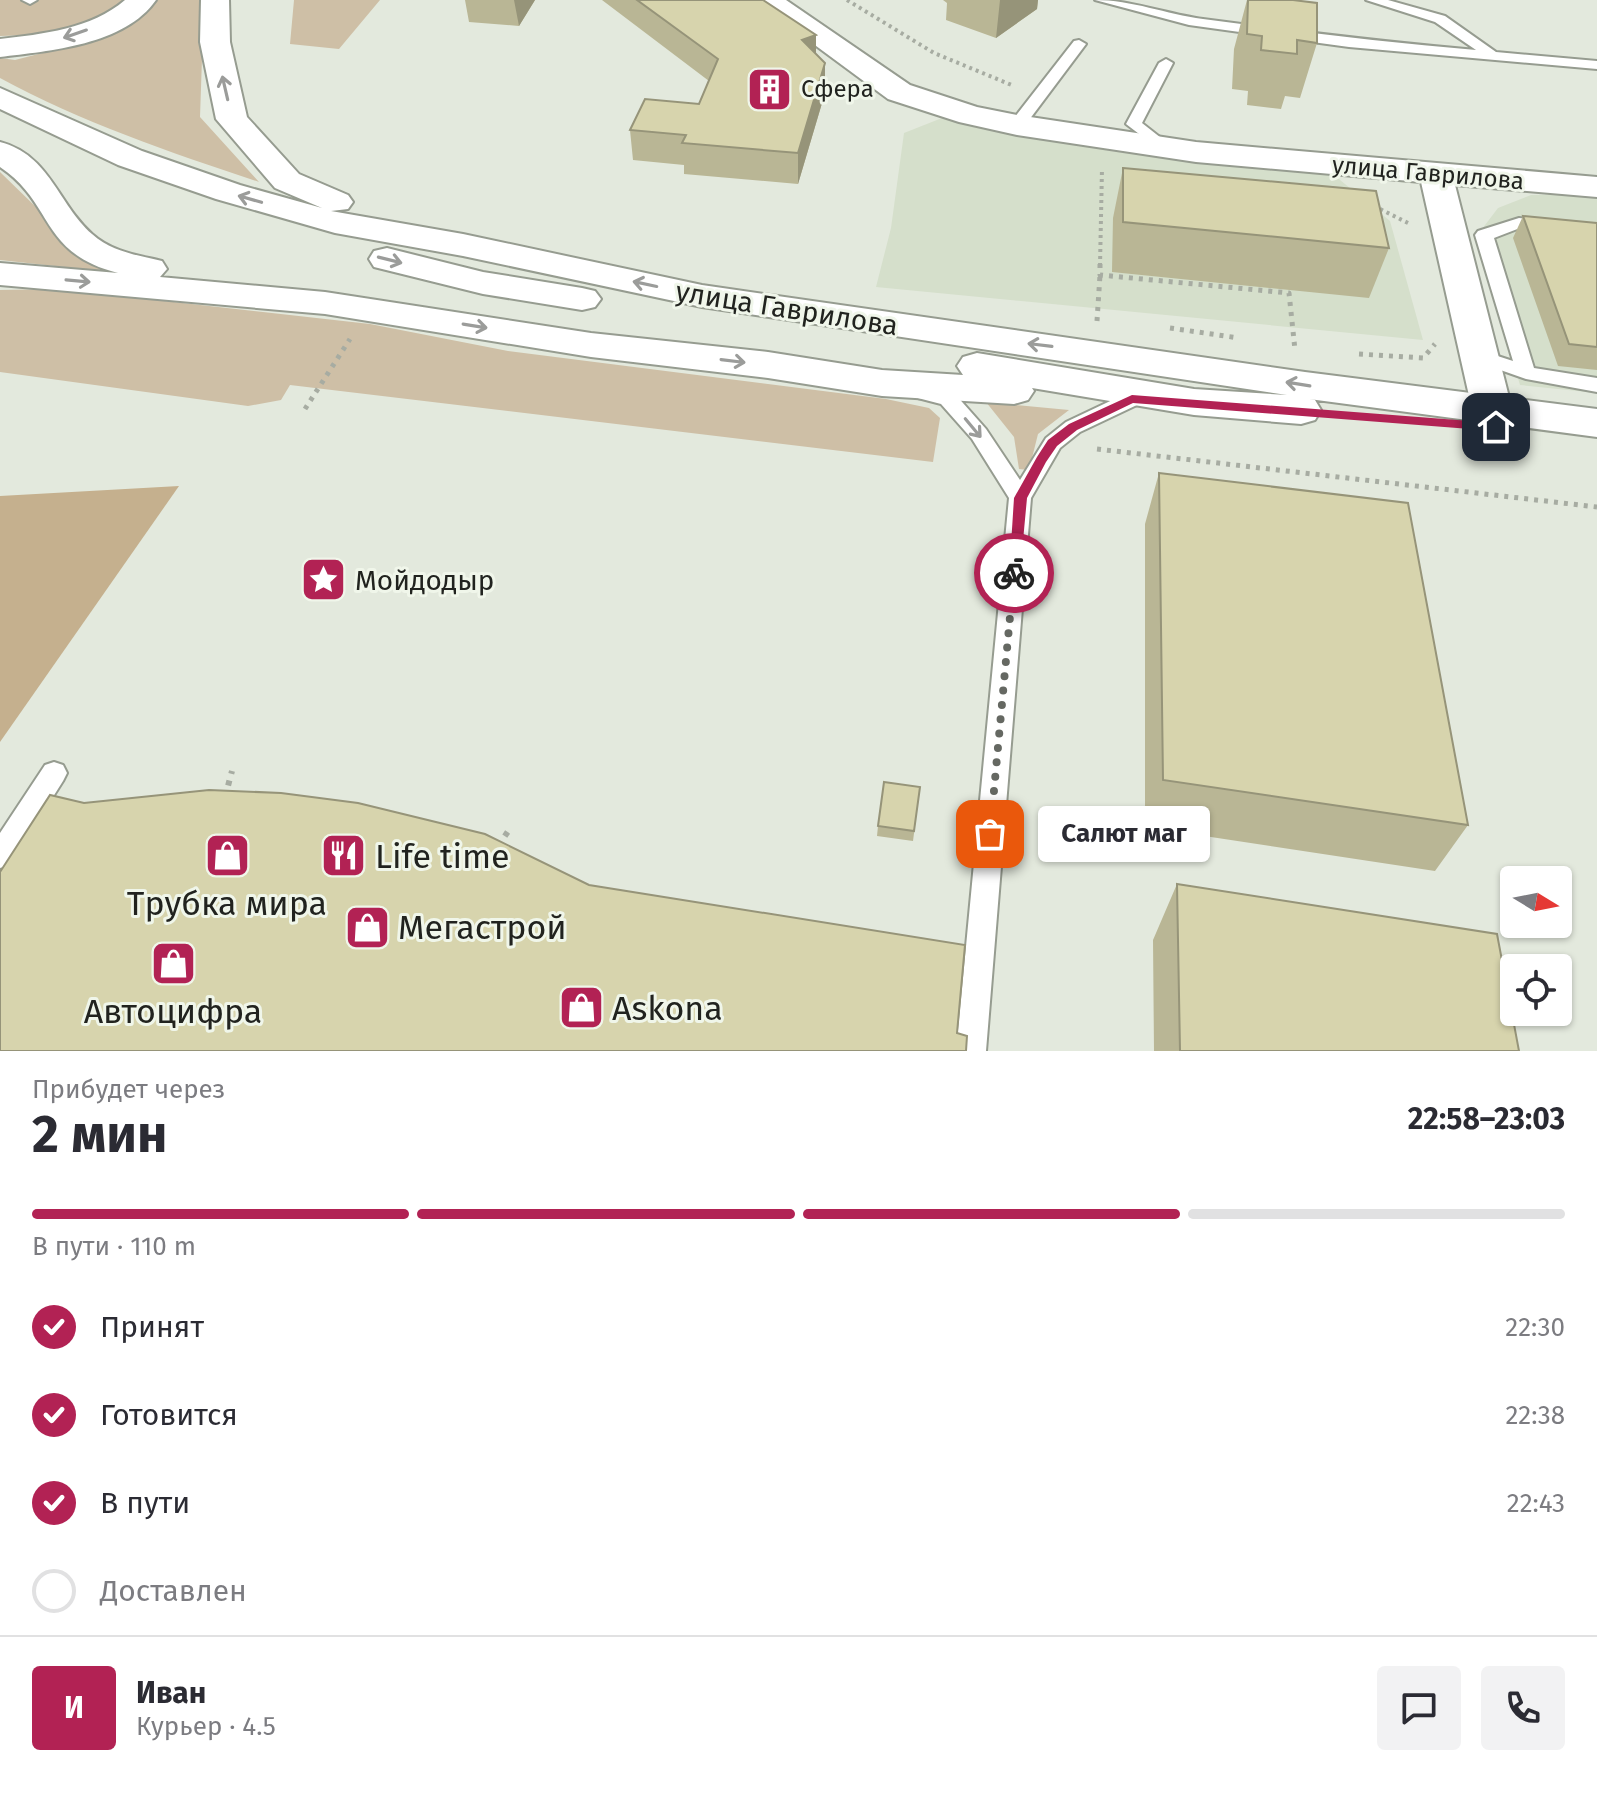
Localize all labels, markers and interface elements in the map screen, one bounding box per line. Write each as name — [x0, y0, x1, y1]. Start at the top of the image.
one-way arrow — [62, 28, 87, 43]
building icon: Сфера — [746, 65, 794, 113]
place label: Сфера — [801, 75, 874, 103]
one-way arrow — [217, 76, 232, 101]
street label: улица Гаврилова — [1331, 151, 1525, 195]
one-way arrow — [238, 191, 264, 206]
one-way arrow — [377, 253, 403, 268]
one-way arrow — [64, 274, 91, 289]
street label: улица Гаврилова — [673, 275, 900, 342]
one-way arrow — [633, 276, 659, 291]
one-way arrow — [462, 320, 487, 335]
one-way arrow — [1028, 337, 1054, 352]
one-way arrow — [719, 354, 745, 369]
one-way arrow — [1285, 376, 1311, 391]
pin — [1462, 393, 1530, 461]
icon: home — [1474, 405, 1518, 449]
one-way arrow — [964, 417, 982, 437]
courier — [974, 533, 1054, 613]
icon: bike — [992, 551, 1036, 595]
place icon: Мойдодыр — [300, 556, 348, 604]
place label: Мойдодыр — [355, 564, 494, 597]
pin — [956, 800, 1024, 868]
callout: Салют маг — [1038, 806, 1210, 862]
icon: bag — [968, 812, 1012, 856]
text: Салют маг — [1061, 818, 1187, 849]
shop icon: Трубка мира — [203, 831, 251, 879]
restaurant icon: Life time — [320, 832, 368, 880]
place label: Life time — [375, 836, 510, 877]
north arrow — [1500, 866, 1572, 938]
map controls — [1500, 866, 1572, 1026]
place label: Трубка мира — [127, 883, 327, 924]
shop icon: Мегастрой — [343, 903, 391, 951]
place label: Мегастрой — [398, 907, 567, 948]
shop icon: Автоцифра — [149, 939, 197, 987]
button: locate — [1500, 954, 1572, 1026]
shop icon: Askona — [557, 984, 605, 1032]
place label: Askona — [612, 988, 723, 1029]
place label: Автоцифра — [84, 991, 262, 1032]
text: Прибудет через — [32, 1074, 225, 1105]
text: 22:58–23:03 — [1408, 1101, 1565, 1137]
text: 2 мин — [32, 1103, 167, 1166]
text: В пути · 110 m — [32, 1231, 196, 1262]
icon: check — [32, 1305, 76, 1349]
text: Принят — [100, 1309, 204, 1345]
text: 22:30 — [1505, 1312, 1565, 1343]
icon: check — [32, 1393, 76, 1437]
text: Готовится — [100, 1397, 238, 1433]
text: 22:38 — [1505, 1400, 1565, 1431]
icon: check — [32, 1481, 76, 1525]
text: В пути — [100, 1485, 190, 1521]
text: 22:43 — [1507, 1488, 1565, 1519]
text: Доставлен — [100, 1573, 247, 1609]
button: chat — [1377, 1666, 1461, 1750]
button: phone — [1481, 1666, 1565, 1750]
text: Иван — [136, 1675, 206, 1711]
text: И — [64, 1690, 84, 1726]
text: Курьер · 4.5 — [136, 1711, 276, 1742]

